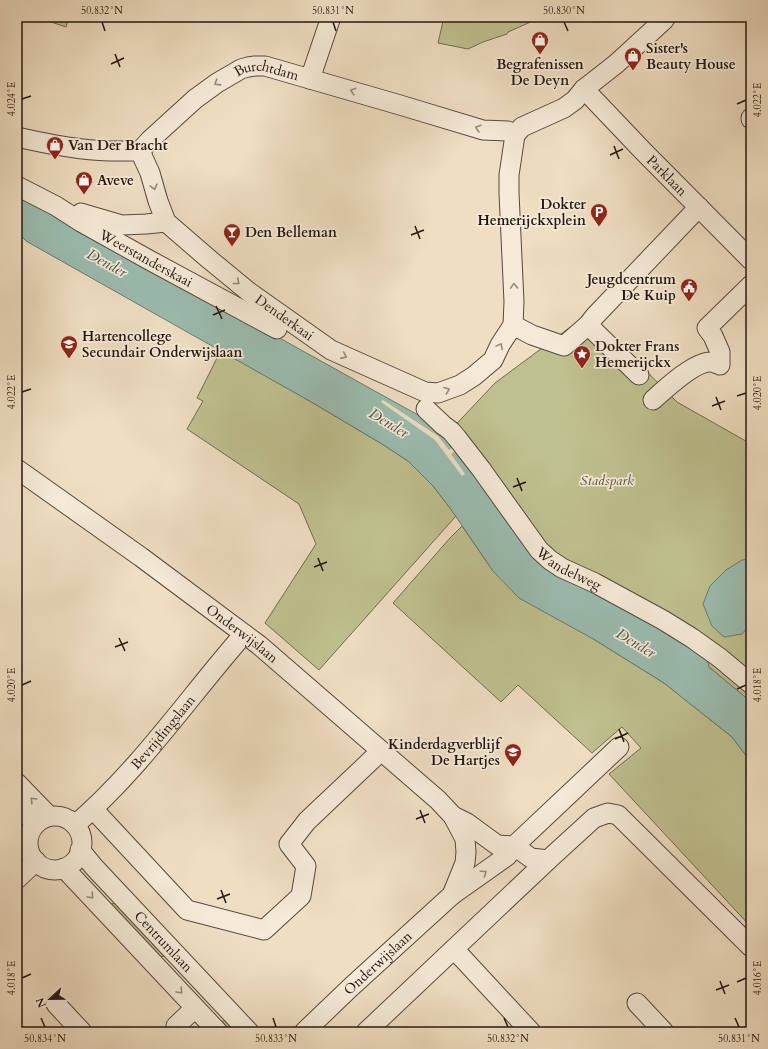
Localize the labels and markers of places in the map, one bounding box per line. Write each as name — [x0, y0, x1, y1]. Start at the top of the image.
shop icon: Begrafenissen De Deyn — [530, 30, 550, 55]
place label: Sister's Beauty House — [646, 39, 736, 74]
shop icon: Sister's Beauty House — [623, 46, 643, 71]
place label: Begrafenissen De Deyn — [496, 55, 584, 90]
shop icon: Van Der Bracht — [45, 135, 65, 160]
place label: Van Der Bracht — [68, 136, 168, 155]
shop icon: Aveve — [74, 170, 94, 195]
place label: Aveve — [97, 171, 134, 190]
place label: Dokter Hemerijckxplein — [477, 195, 586, 230]
parking icon: Dokter Hemerijckxplein — [589, 202, 609, 227]
bar icon: Den Belleman — [222, 222, 242, 247]
place label: Den Belleman — [245, 223, 337, 242]
place label: Jeugdcentrum De Kuip — [585, 270, 676, 305]
public building icon: Jeugdcentrum De Kuip — [679, 277, 699, 302]
place label: Hartencollege Secundair Onderwijslaan — [82, 327, 243, 362]
school or university icon: Hartencollege Secundair Onderwijslaan — [59, 334, 79, 359]
place label: Dokter Frans Hemerijckx — [595, 337, 679, 372]
place icon: Dokter Frans Hemerijckx — [572, 344, 592, 369]
place label: Kinderdagverblijf De Hartjes — [388, 735, 502, 770]
school or university icon: Kinderdagverblijf De Hartjes — [503, 742, 523, 767]

